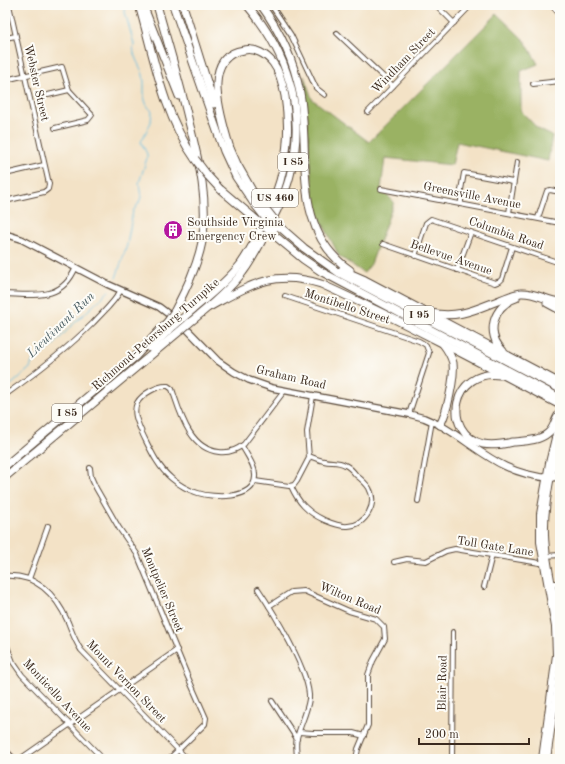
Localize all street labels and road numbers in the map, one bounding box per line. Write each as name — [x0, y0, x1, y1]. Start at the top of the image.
street label: Windham Street — [370, 26, 438, 96]
street label: Webster Street — [21, 43, 51, 123]
road number: I 85 — [278, 153, 308, 171]
street label: Greensville Avenue — [422, 181, 522, 211]
road number: US 460 — [252, 189, 298, 207]
street label: Columbia Road — [467, 216, 545, 252]
street label: Bellevue Avenue — [409, 238, 494, 278]
street label: Richmond-Petersburg Turnpike — [90, 276, 222, 393]
street label: Montibello Street — [303, 288, 391, 326]
road number: I 95 — [404, 306, 434, 324]
street label: Graham Road — [255, 364, 327, 392]
road number: I 85 — [52, 404, 82, 422]
street label: Toll Gate Lane — [456, 535, 535, 559]
street label: Montpelier Street — [139, 546, 185, 634]
street label: Wilton Road — [318, 581, 382, 617]
street label: Mount Vernon Street — [84, 639, 168, 725]
street label: Blair Road — [437, 655, 449, 711]
street label: Monticello Avenue — [20, 657, 94, 735]

